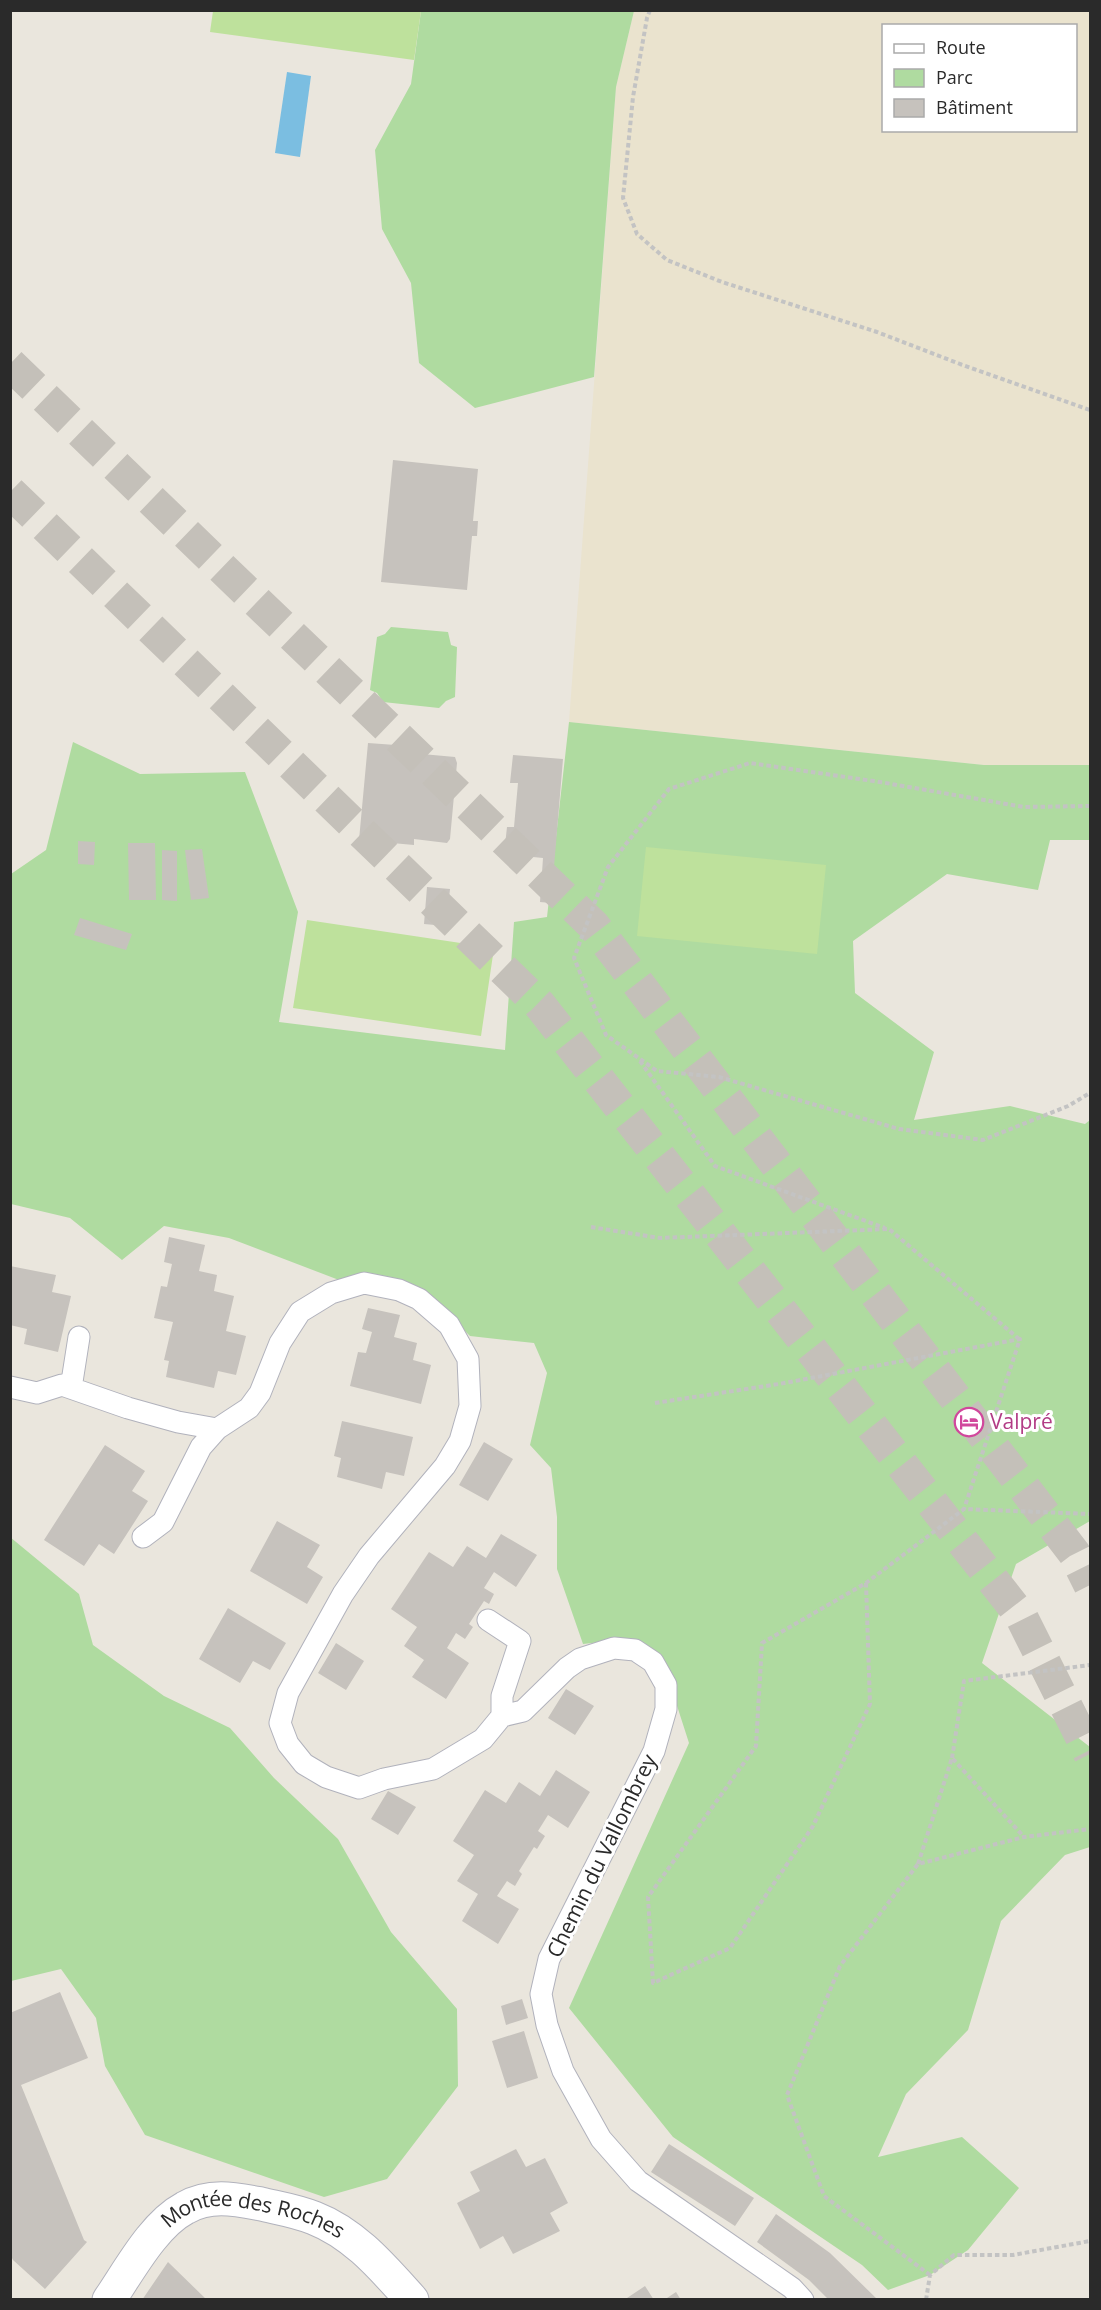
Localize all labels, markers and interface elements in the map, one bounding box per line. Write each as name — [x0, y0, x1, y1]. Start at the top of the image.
legend — [882, 24, 1077, 132]
text: Route — [936, 35, 986, 59]
text: Parc — [936, 65, 973, 89]
text: Bâtiment — [936, 95, 1013, 119]
hotel icon: Valpré — [953, 1406, 985, 1438]
place label: Valpré — [990, 1407, 1053, 1435]
street label: Chemin du Vallombrey — [540, 1749, 663, 1962]
text: Montée des Roches — [154, 2184, 351, 2244]
street label: Montée des Roches — [159, 2217, 351, 2253]

